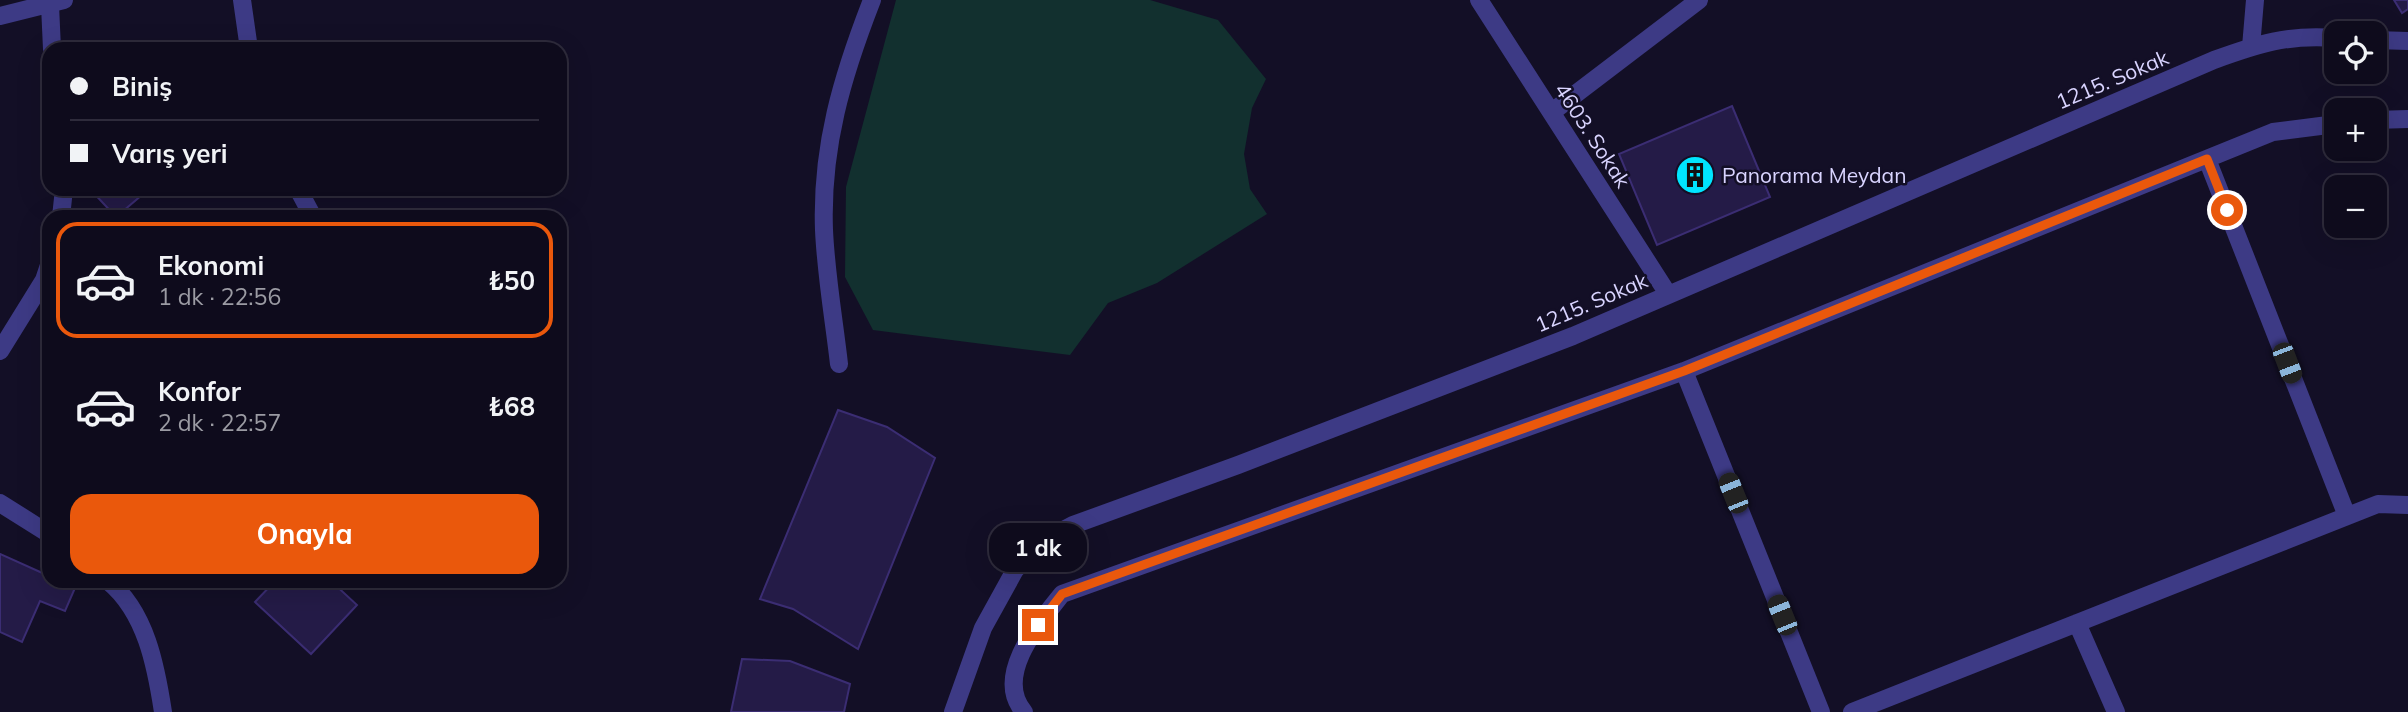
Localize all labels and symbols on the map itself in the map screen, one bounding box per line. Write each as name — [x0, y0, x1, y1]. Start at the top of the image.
street label: 1215. Sokak — [2052, 44, 2172, 114]
street label: 4603. Sokak — [1549, 78, 1637, 192]
building icon: Panorama Meydan — [1674, 154, 1716, 196]
place label: Panorama Meydan — [1722, 162, 1907, 188]
route start — [2211, 194, 2243, 226]
street label: 1215. Sokak — [1531, 267, 1651, 337]
car — [2270, 340, 2305, 386]
car — [1716, 470, 1751, 516]
callout: 1 dk — [989, 524, 1087, 572]
car — [1765, 592, 1800, 638]
route end — [1022, 609, 1054, 641]

